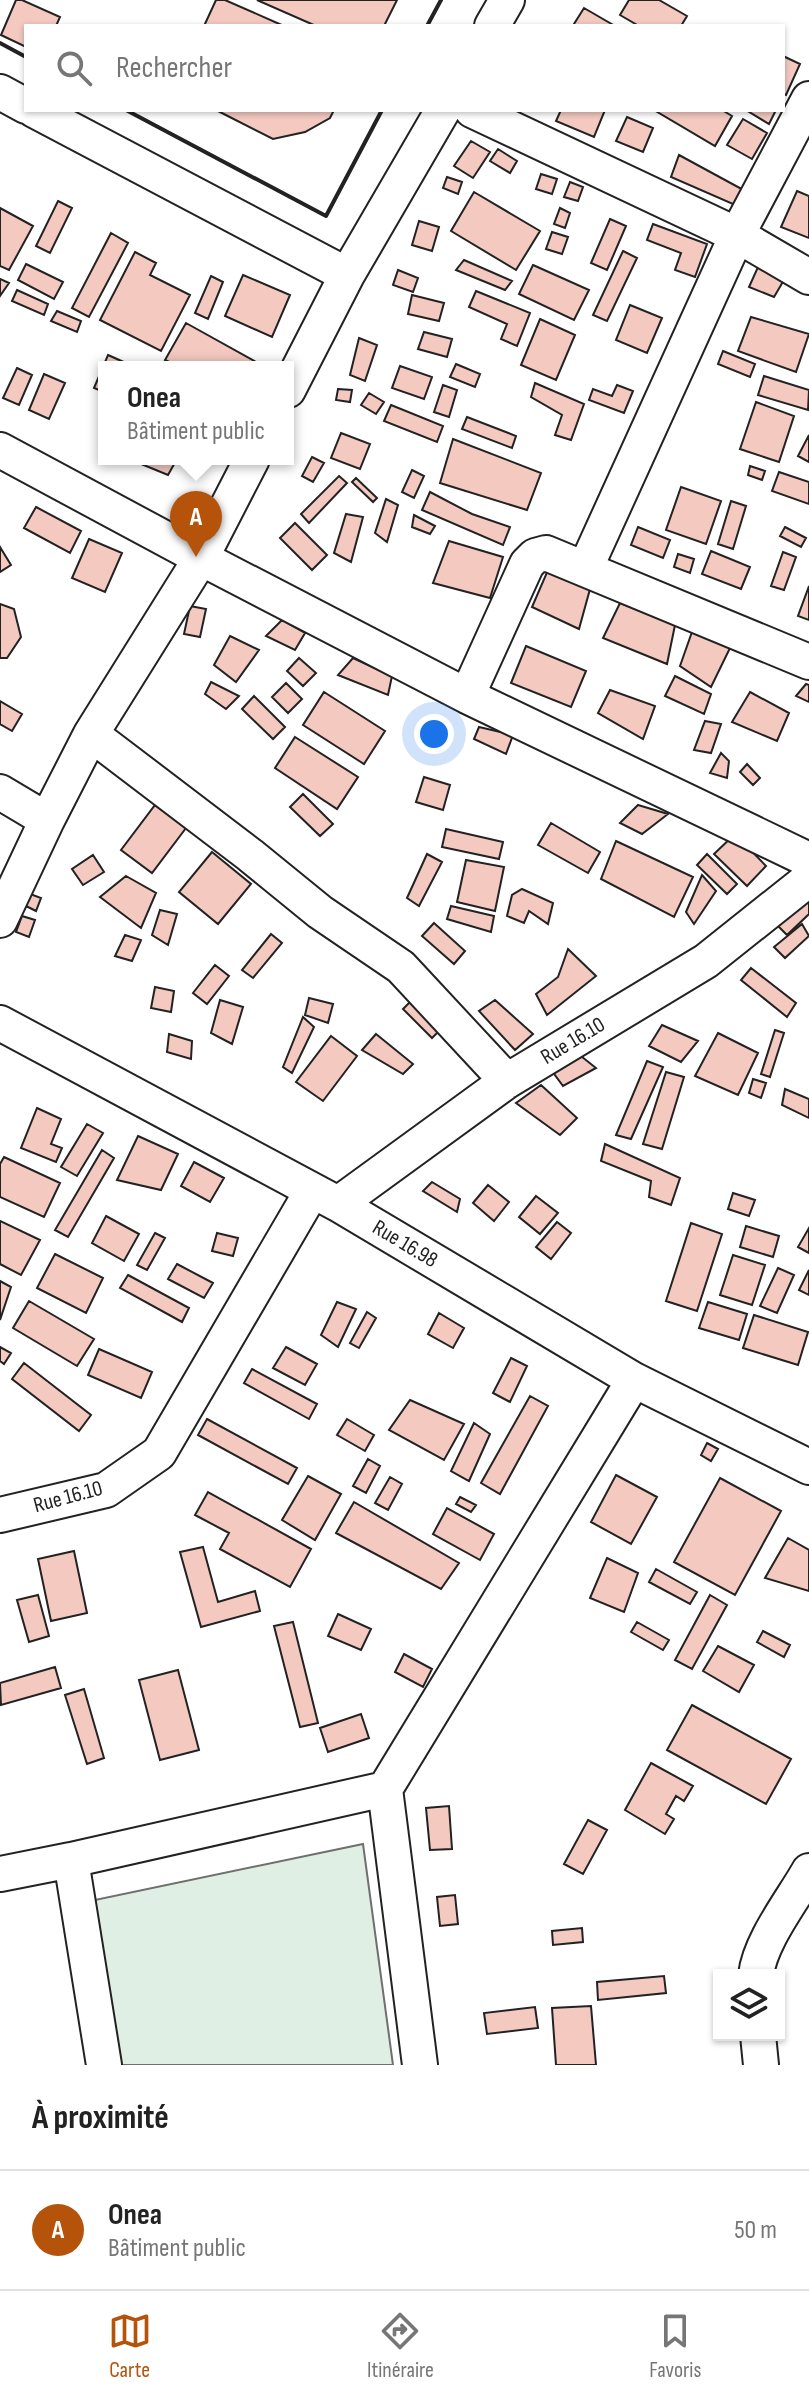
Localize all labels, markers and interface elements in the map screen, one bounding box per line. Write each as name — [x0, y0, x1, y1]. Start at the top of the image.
search box — [24, 24, 785, 112]
icon: search — [52, 46, 96, 90]
text: Rechercher — [116, 50, 232, 86]
popup — [98, 361, 294, 465]
text: Onea — [127, 380, 181, 416]
text: Bâtiment public — [127, 416, 265, 447]
pin: A — [170, 491, 222, 557]
your location — [414, 714, 454, 754]
street label: Rue 16.10 — [536, 1011, 610, 1071]
street label: Rue 16.98 — [367, 1214, 443, 1274]
street label: Rue 16.10 — [31, 1475, 105, 1519]
map controls — [713, 1969, 785, 2041]
button: layers — [713, 1969, 785, 2041]
text: À proximité — [32, 2097, 169, 2138]
text: Onea — [108, 2197, 162, 2233]
text: A — [52, 2215, 64, 2246]
text: 50 m — [734, 2215, 777, 2246]
text: Bâtiment public — [108, 2233, 246, 2264]
tab: Carte — [108, 2309, 152, 2384]
tab: Itinéraire — [367, 2309, 434, 2384]
tab: Favoris — [649, 2309, 701, 2384]

